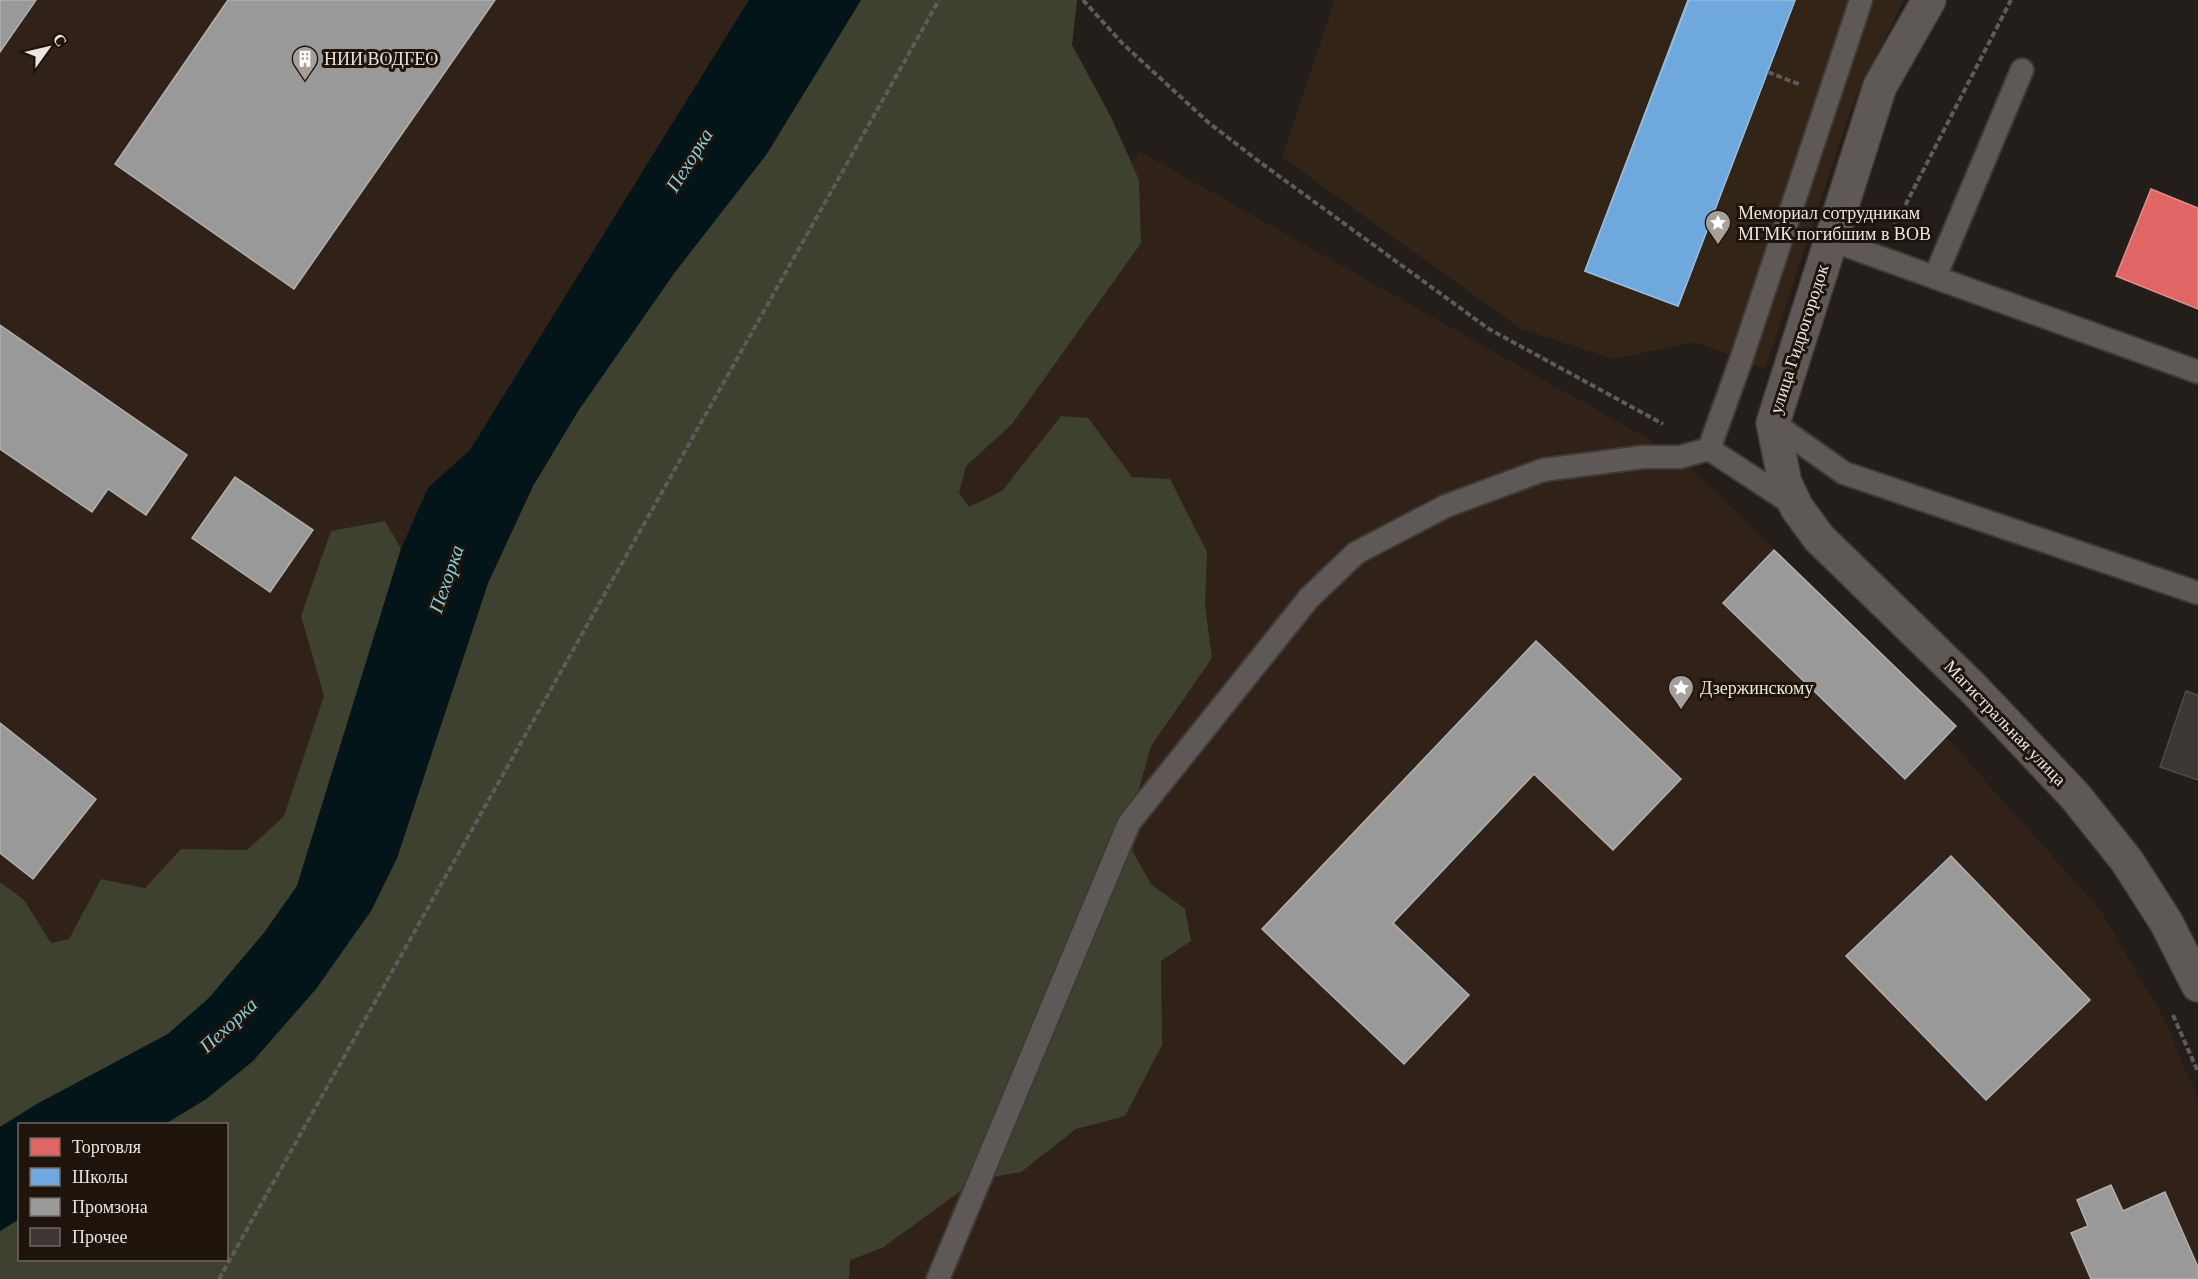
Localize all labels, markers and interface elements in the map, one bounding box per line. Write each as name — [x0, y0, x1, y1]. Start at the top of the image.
north arrow — [18, 18, 78, 78]
text: С — [50, 30, 70, 49]
building icon: НИИ ВОДГЕО — [290, 44, 320, 82]
place label: НИИ ВОДГЕО — [324, 49, 438, 69]
water label: Пехорка — [661, 124, 718, 197]
place label: Мемориал сотрудникам МГМК погибшим в ВОВ — [1738, 203, 1931, 244]
place icon: Мемориал сотрудникам МГМК погибшим в ВОВ — [1703, 208, 1733, 246]
street label: улица Гидрогородок — [1765, 262, 1833, 416]
water label: Пехорка — [424, 542, 469, 617]
street label: Магистральная улица — [1940, 656, 2070, 790]
place icon: Дзержинскому — [1666, 673, 1696, 711]
place label: Дзержинскому — [1700, 678, 1813, 698]
water label: Пехорка — [194, 993, 262, 1058]
legend — [18, 1123, 228, 1261]
text: Торговля — [72, 1137, 141, 1157]
text: Школы — [72, 1167, 128, 1187]
text: Промзона — [72, 1197, 148, 1217]
text: Прочее — [72, 1227, 128, 1247]

